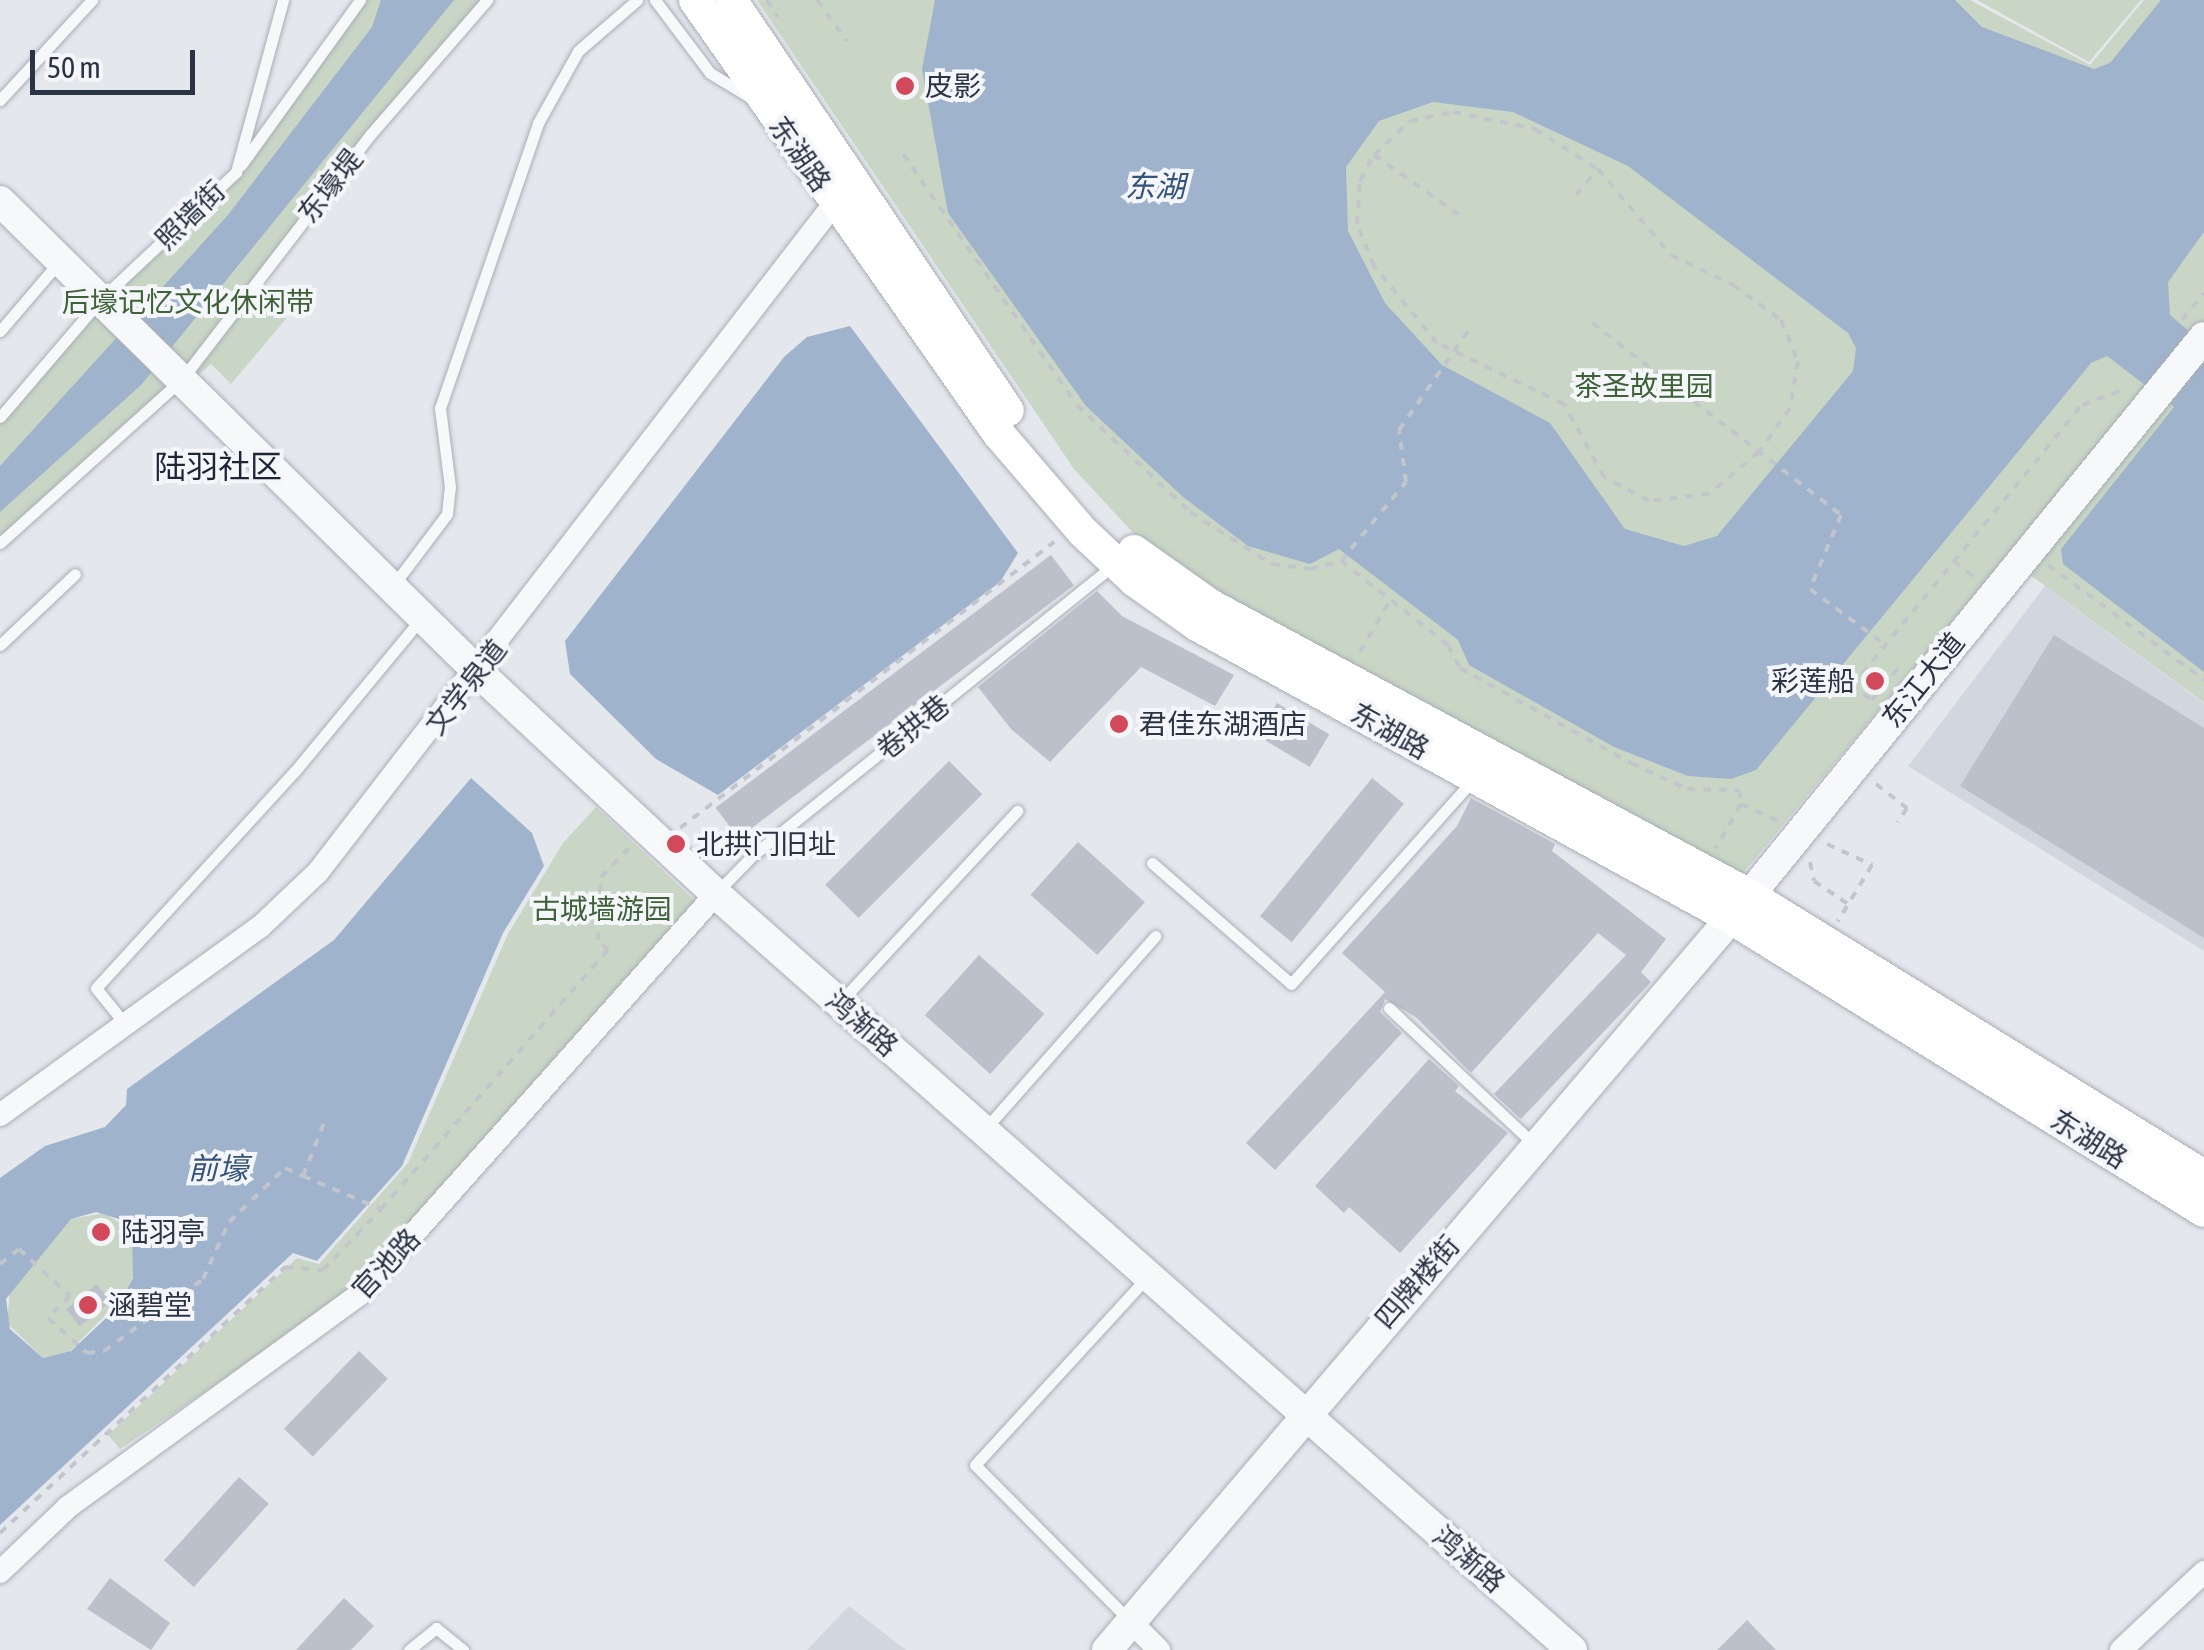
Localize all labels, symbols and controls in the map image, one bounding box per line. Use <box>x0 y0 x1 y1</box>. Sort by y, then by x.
scale bar <box>35 30 200 92</box>
text: 50 m <box>47 50 101 84</box>
place label: 皮影 <box>925 69 981 103</box>
marker: 皮影 <box>894 75 916 97</box>
street label: 东湖路 <box>762 110 838 198</box>
street label: 东壕堤 <box>291 143 369 229</box>
water label: 东湖 <box>1125 168 1185 204</box>
street label: 照墙街 <box>148 174 232 256</box>
park label: 后壕记忆文化休闲带 <box>62 285 314 319</box>
park label: 茶圣故里园 <box>1574 369 1714 403</box>
district label: 陆羽社区 <box>154 448 282 486</box>
street label: 东江大道 <box>1875 626 1971 734</box>
street label: 文学泉道 <box>418 633 514 741</box>
place label: 彩莲船 <box>1771 664 1855 698</box>
marker: 彩莲船 <box>1864 670 1886 692</box>
street label: 卷拱巷 <box>870 688 956 766</box>
street label: 东湖路 <box>1345 696 1435 766</box>
place label: 君佳东湖酒店 <box>1139 707 1307 741</box>
marker: 君佳东湖酒店 <box>1108 713 1130 735</box>
place label: 北拱门旧址 <box>696 827 836 861</box>
marker: 北拱门旧址 <box>665 833 687 855</box>
park label: 古城墙游园 <box>532 892 672 926</box>
street label: 鸿渐路 <box>819 983 905 1063</box>
street label: 东湖路 <box>2044 1102 2134 1176</box>
water label: 前壕 <box>188 1150 248 1186</box>
place label: 陆羽亭 <box>121 1215 205 1249</box>
marker: 陆羽亭 <box>90 1221 112 1243</box>
street label: 官池路 <box>345 1222 427 1306</box>
street label: 四牌楼街 <box>1368 1229 1466 1335</box>
place label: 涵碧堂 <box>108 1288 192 1322</box>
marker: 涵碧堂 <box>77 1294 99 1316</box>
street label: 鸿渐路 <box>1426 1519 1512 1599</box>

